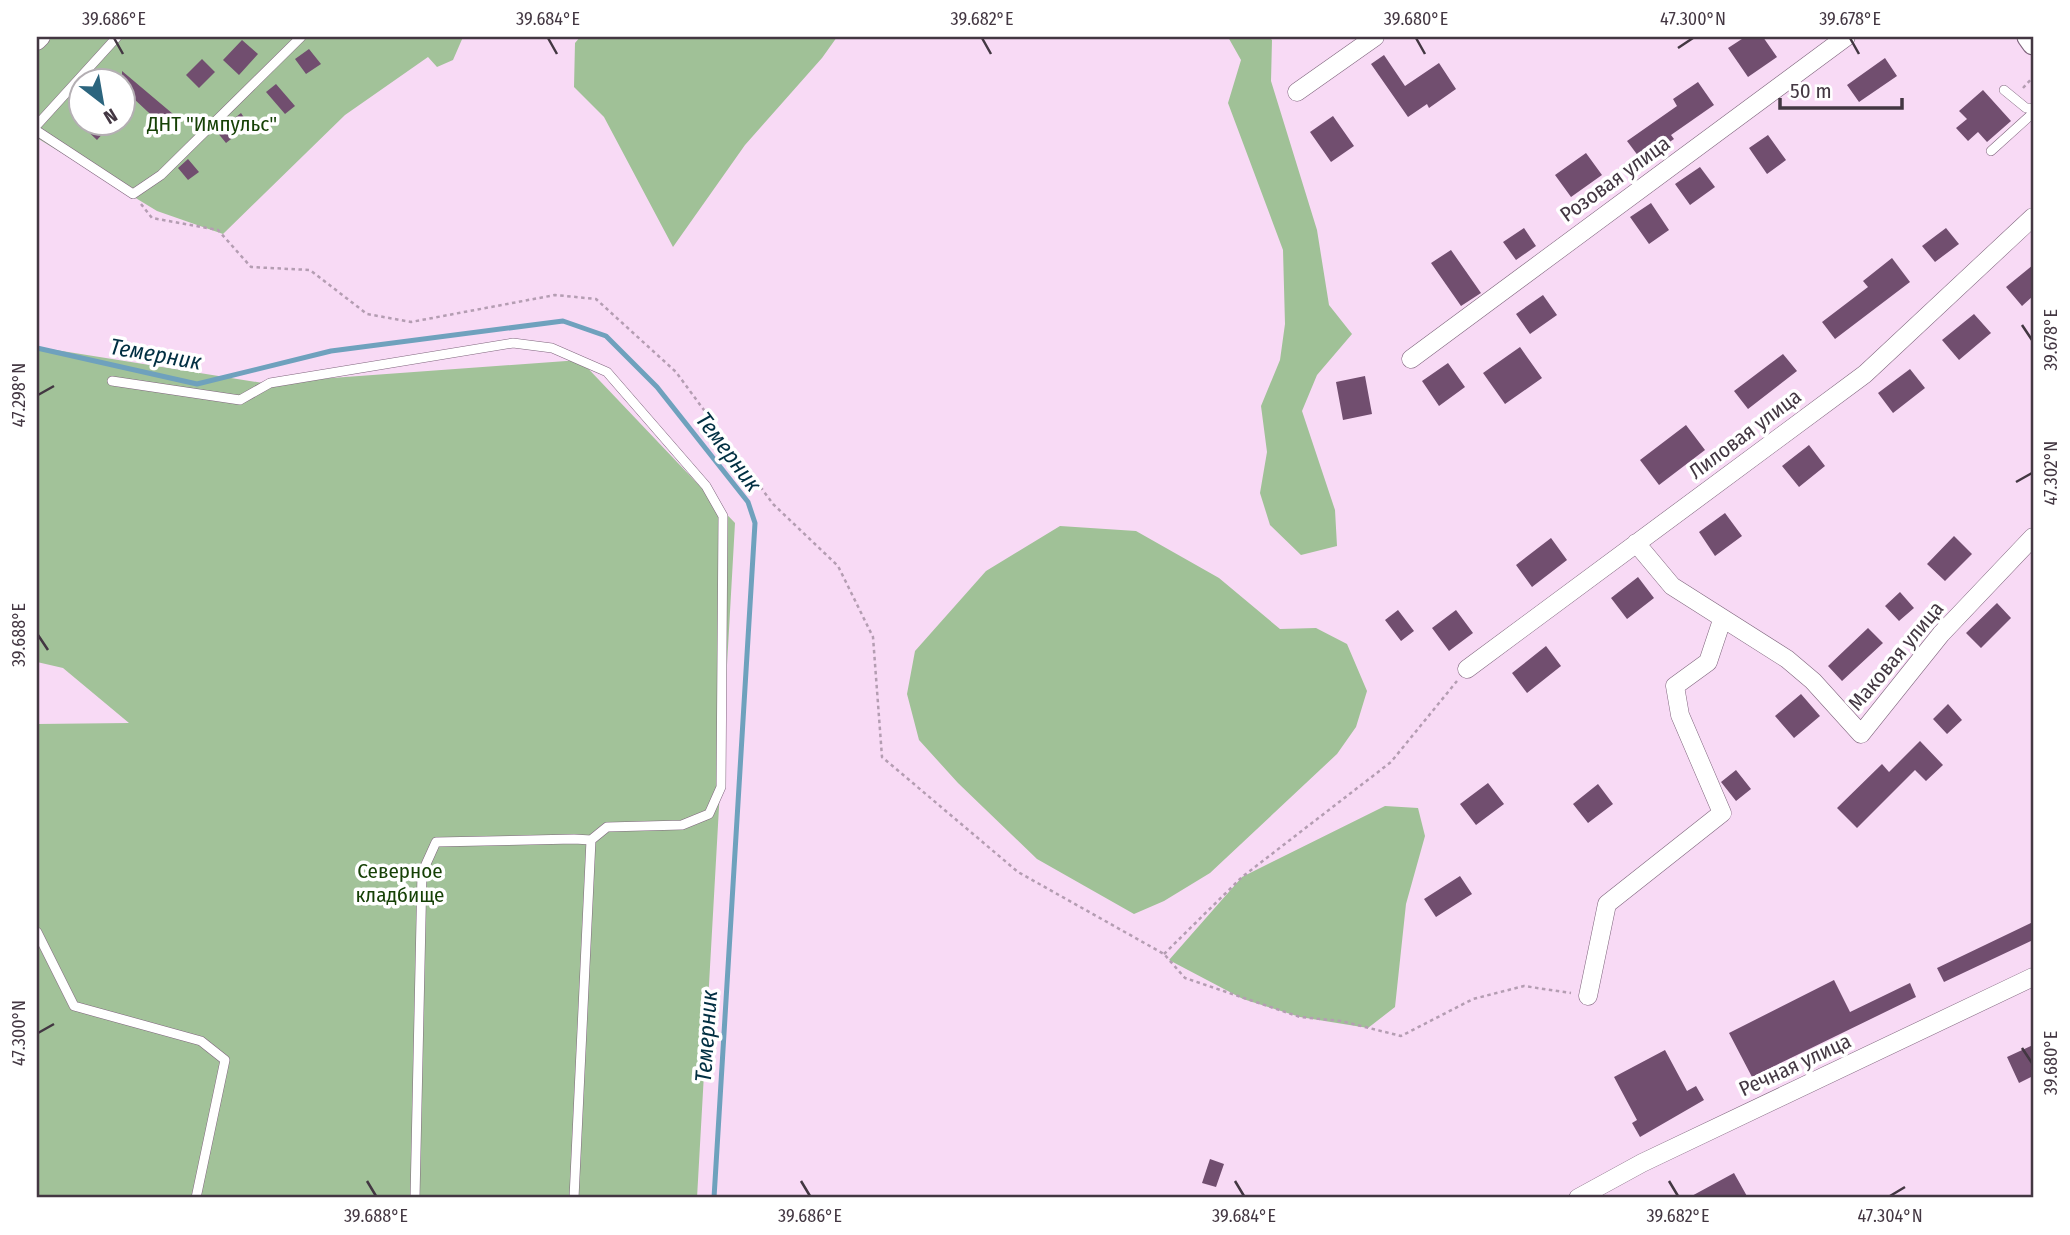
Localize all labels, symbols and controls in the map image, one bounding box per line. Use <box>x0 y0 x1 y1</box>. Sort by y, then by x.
text: 39.686°E <box>82 8 146 30</box>
text: 39.684°E <box>516 8 580 30</box>
text: 39.682°E <box>951 8 1013 30</box>
text: 39.680°E <box>1384 8 1448 30</box>
text: 47.300°N <box>1660 8 1726 30</box>
text: 39.678°E <box>1819 8 1881 30</box>
north arrow <box>66 66 136 136</box>
scale bar <box>1780 66 1902 110</box>
text: 50 m <box>1790 78 1832 104</box>
text: N <box>100 103 121 129</box>
park label: ДНТ "Импульс" <box>146 111 277 137</box>
street label: Розовая улица <box>1555 130 1675 228</box>
text: 39.678°E <box>2040 309 2062 371</box>
water label: Темерник <box>108 332 204 376</box>
text: 47.298°N <box>8 363 30 427</box>
street label: Лиловая улица <box>1684 383 1806 485</box>
water label: Темерник <box>690 407 768 497</box>
text: 47.302°N <box>2040 441 2062 505</box>
street label: Маковая улица <box>1843 596 1949 716</box>
text: 39.688°E <box>8 603 30 667</box>
park label: Северное кладбище <box>356 858 444 908</box>
water label: Темерник <box>689 989 723 1083</box>
text: 47.300°N <box>8 1000 30 1066</box>
street label: Речная улица <box>1735 1028 1855 1102</box>
text: 39.680°E <box>2040 1031 2062 1095</box>
text: 39.688°E <box>344 1205 408 1227</box>
text: 39.686°E <box>778 1205 842 1227</box>
text: 39.684°E <box>1212 1205 1276 1227</box>
text: 39.682°E <box>1647 1205 1709 1227</box>
text: 47.304°N <box>1857 1205 1923 1227</box>

